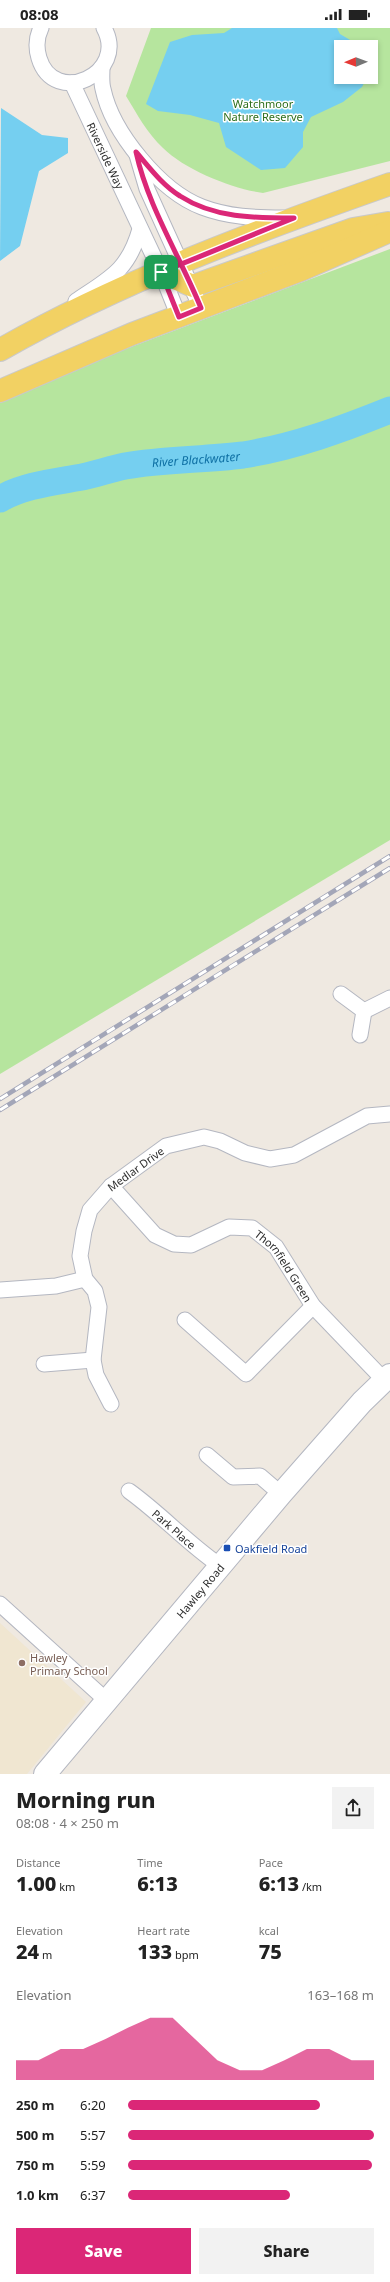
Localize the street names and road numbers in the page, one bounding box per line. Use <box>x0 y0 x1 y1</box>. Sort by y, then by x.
street label: Riverside Way <box>84 120 128 191</box>
street label: Medlar Drive <box>104 1143 167 1194</box>
street label: Thornfield Green <box>252 1226 316 1305</box>
street label: Park Place <box>149 1505 199 1552</box>
street label: Hawley Road <box>172 1560 227 1621</box>

